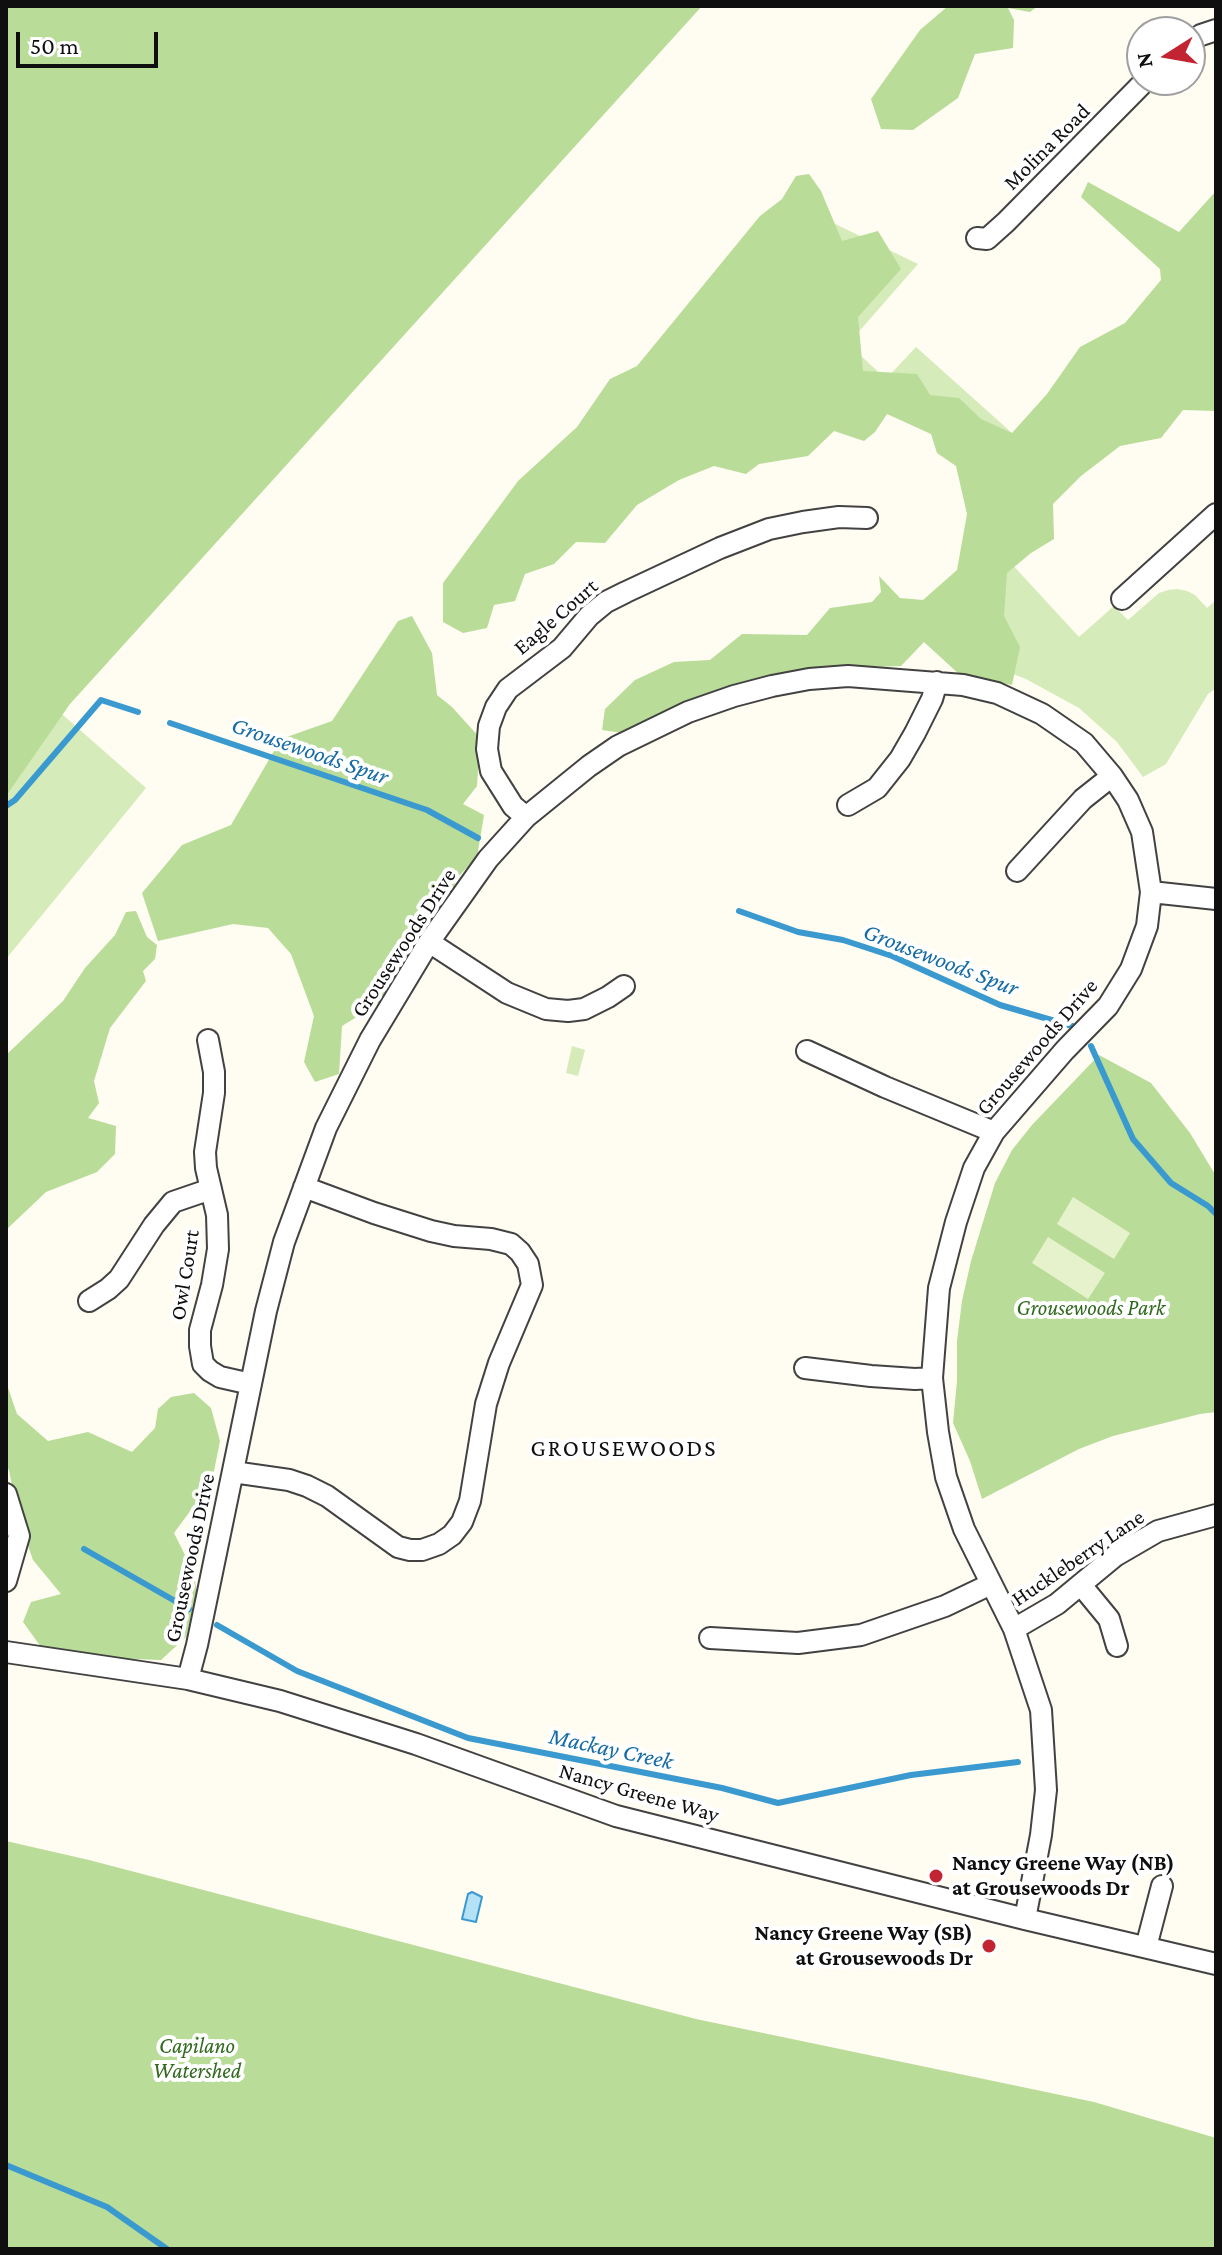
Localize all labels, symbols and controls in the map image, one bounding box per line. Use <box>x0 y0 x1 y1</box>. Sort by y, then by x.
scale bar <box>20 16 162 66</box>
north arrow <box>1126 16 1206 96</box>
text: 50 m <box>30 32 79 59</box>
text: N <box>1130 51 1158 70</box>
street label: Molina Road <box>998 98 1096 196</box>
street label: Eagle Court <box>509 573 603 661</box>
water label: Grousewoods Spur <box>228 711 392 791</box>
street label: Grousewoods Drive <box>346 864 462 1022</box>
water label: Grousewoods Spur <box>859 917 1023 1003</box>
street label: Grousewoods Drive <box>971 973 1103 1121</box>
street label: Owl Court <box>165 1228 205 1322</box>
park label: Grousewoods Park <box>1017 1295 1165 1321</box>
district label: GROUSEWOODS <box>531 1435 717 1463</box>
street label: Grousewoods Drive <box>159 1471 221 1645</box>
street label: Huckleberry Lane <box>1007 1504 1149 1612</box>
water label: Mackay Creek <box>546 1722 676 1776</box>
street label: Nancy Greene Way <box>556 1758 722 1828</box>
place label: Nancy Greene Way (NB) at Grousewoods Dr <box>952 1850 1175 1902</box>
marker: Nancy Greene Way (NB) at Grousewoods Dr <box>927 1867 945 1885</box>
place label: Nancy Greene Way (SB) at Grousewoods Dr <box>754 1920 973 1972</box>
marker: Nancy Greene Way (SB) at Grousewoods Dr <box>980 1937 998 1955</box>
park label: Capilano Watershed <box>153 2033 241 2084</box>

